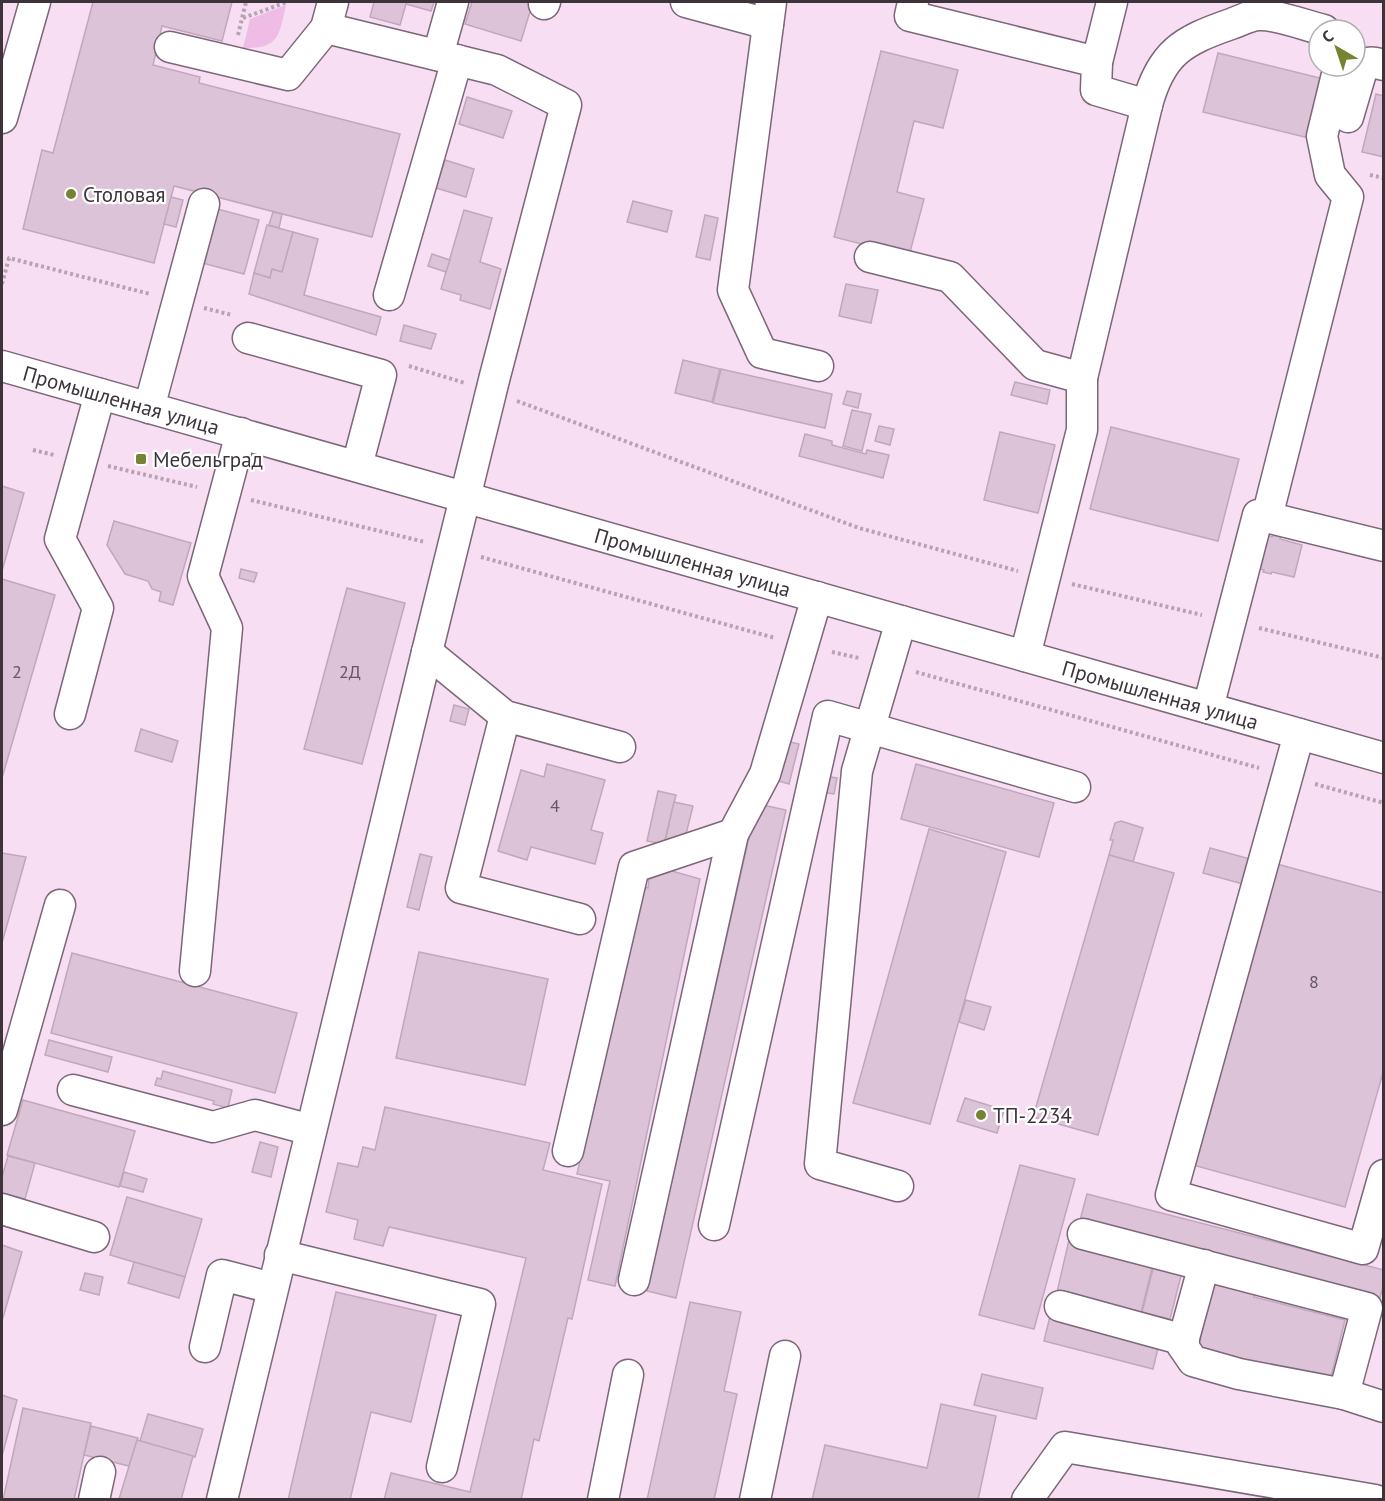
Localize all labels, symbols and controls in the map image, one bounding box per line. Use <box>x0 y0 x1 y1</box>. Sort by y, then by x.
north arrow <box>1307 18 1367 78</box>
text: С <box>1318 26 1337 47</box>
place label: Столовая <box>83 181 166 208</box>
marker: Столовая <box>64 187 78 201</box>
street label: Промышленная улица <box>20 359 223 440</box>
place label: Мебельград <box>153 446 263 473</box>
marker: Мебельград <box>134 452 148 466</box>
street label: Промышленная улица <box>592 521 794 603</box>
street label: Промышленная улица <box>1059 654 1262 735</box>
house number: 2 <box>12 660 22 683</box>
house number: 2Д <box>339 660 361 683</box>
house number: 4 <box>550 794 560 817</box>
house number: 8 <box>1309 970 1319 993</box>
place label: ТП-2234 <box>993 1102 1072 1129</box>
marker: ТП-2234 <box>974 1108 988 1122</box>

